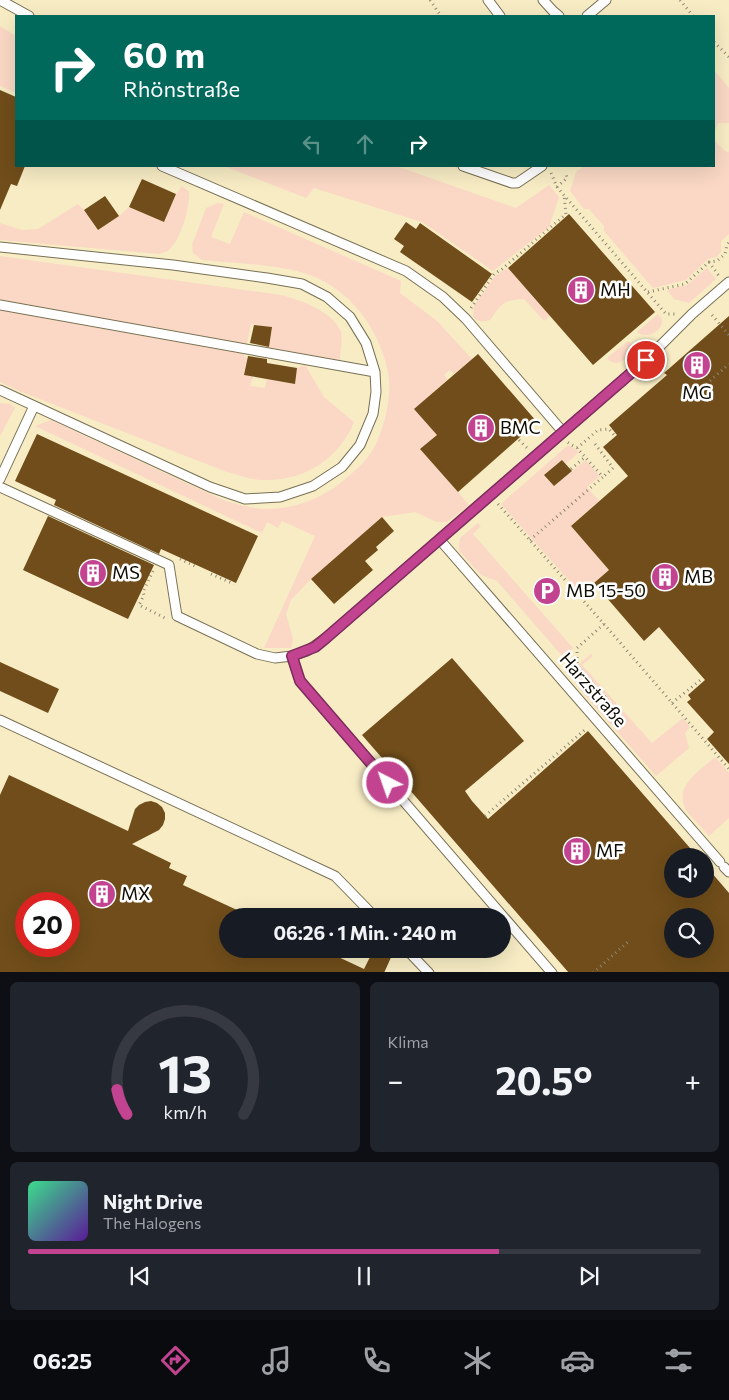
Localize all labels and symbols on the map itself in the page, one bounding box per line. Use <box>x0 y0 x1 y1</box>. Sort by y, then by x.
building icon: MH <box>566 275 596 305</box>
place label: MH <box>600 278 631 300</box>
pin <box>625 339 667 381</box>
building icon: MG <box>682 350 712 380</box>
place label: MG <box>682 381 712 403</box>
building icon: BMC <box>466 413 496 443</box>
place label: BMC <box>500 416 541 438</box>
building icon: MS <box>78 558 108 588</box>
place label: MS <box>112 561 140 583</box>
building icon: MB <box>650 562 680 592</box>
place label: MB <box>684 565 713 587</box>
parking icon: MB 15-50 <box>532 576 562 606</box>
place label: MB 15-50 <box>566 579 646 601</box>
street label: Harzstraße <box>555 648 632 731</box>
position arrow <box>361 756 413 808</box>
building icon: MF <box>562 836 592 866</box>
place label: MF <box>596 839 624 861</box>
building icon: MX <box>87 879 117 909</box>
place label: MX <box>121 882 150 904</box>
speed limit sign: 20 <box>15 892 80 957</box>

